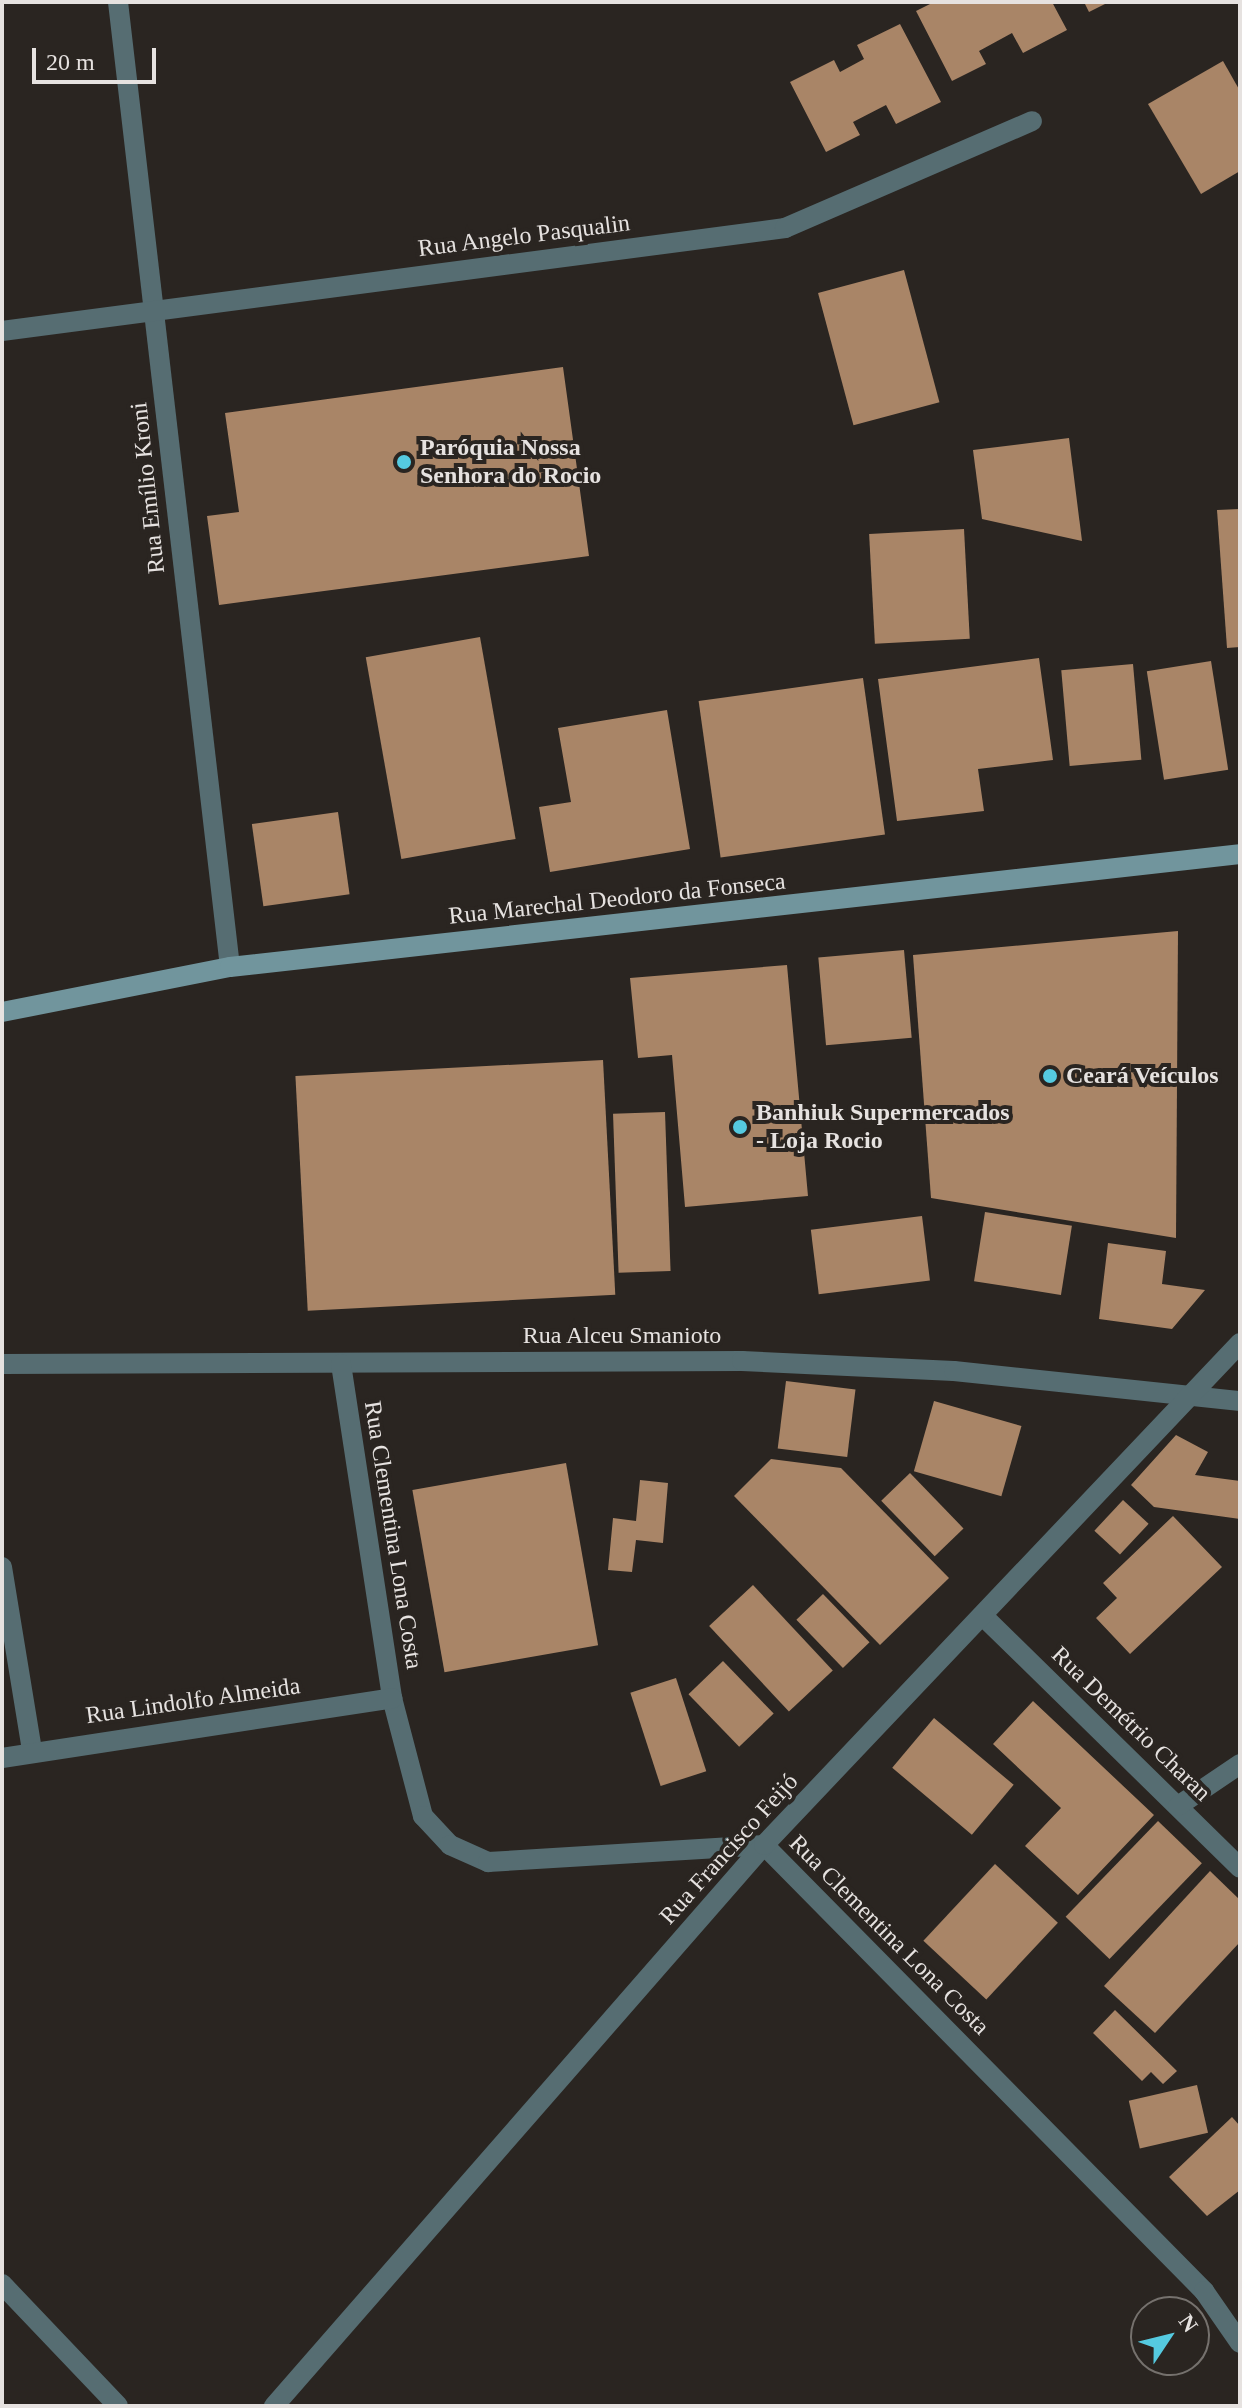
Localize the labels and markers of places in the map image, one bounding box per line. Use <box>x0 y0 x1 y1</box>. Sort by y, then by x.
place label: Paróquia Nossa Senhora do Rocio <box>420 434 601 490</box>
marker: Paróquia Nossa Senhora do Rocio <box>395 453 413 471</box>
place label: Ceará Veículos <box>1066 1062 1219 1090</box>
marker: Ceará Veículos <box>1041 1067 1059 1085</box>
place label: Banhiuk Supermercados - Loja Rocio <box>756 1099 1010 1155</box>
marker: Banhiuk Supermercados - Loja Rocio <box>731 1118 749 1136</box>

